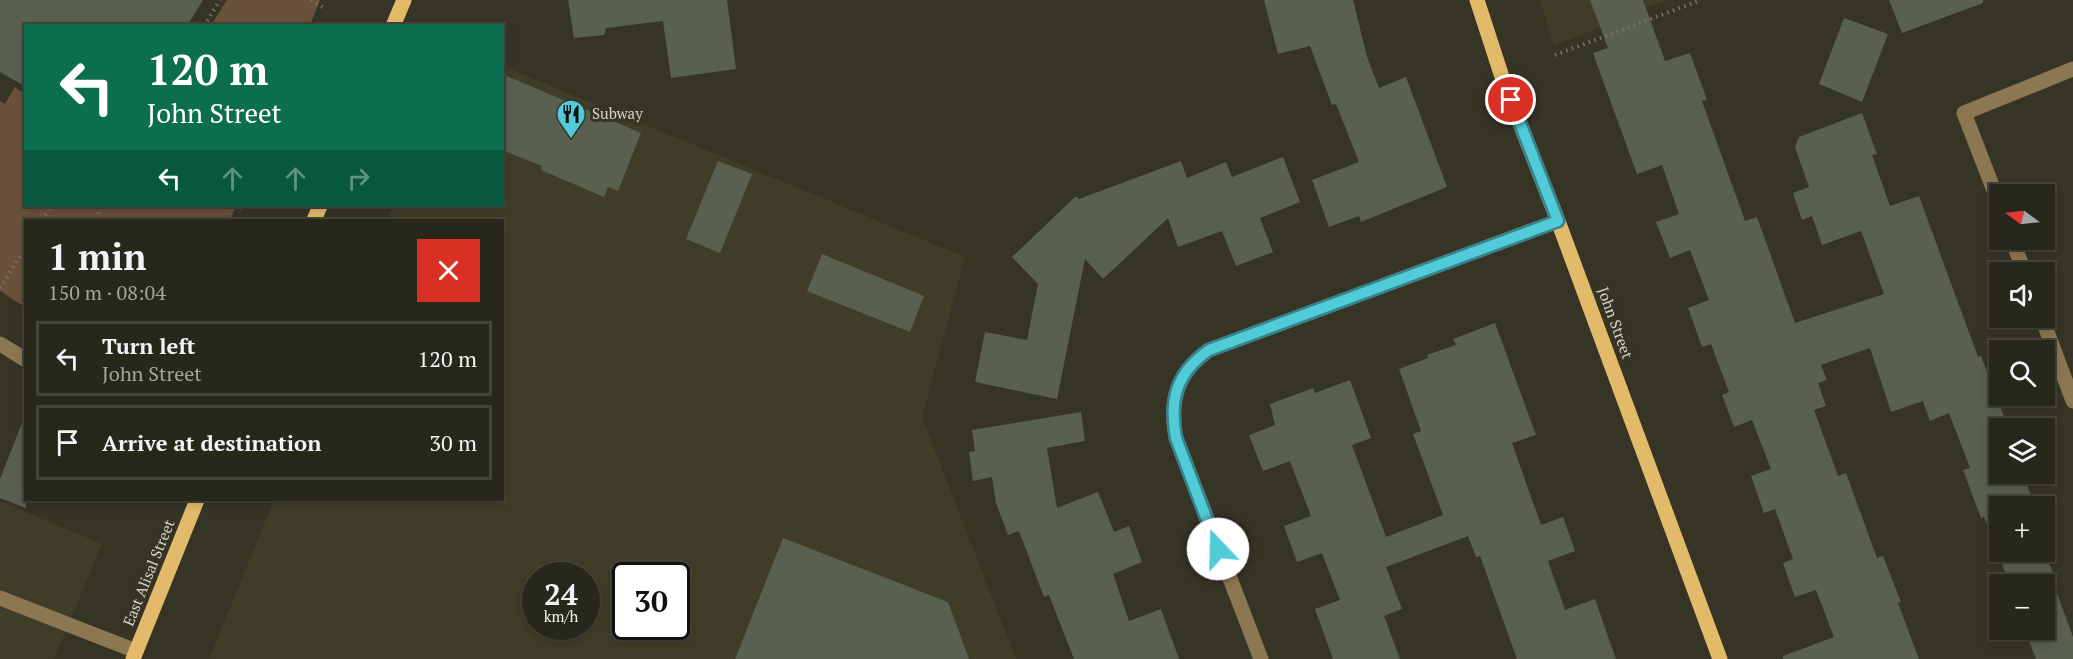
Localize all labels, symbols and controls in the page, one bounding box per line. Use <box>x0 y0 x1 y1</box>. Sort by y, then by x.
text: 120 m <box>147 41 268 97</box>
icon: left <box>48 48 126 126</box>
pin <box>1485 74 1536 125</box>
icon: arrive <box>1494 83 1527 116</box>
text: John Street <box>147 95 282 131</box>
restaurant icon: Subway <box>555 98 587 140</box>
place label: Subway <box>592 103 643 123</box>
icon: left <box>153 162 186 195</box>
icon: ahead <box>216 162 249 195</box>
icon: ahead <box>279 162 312 195</box>
icon: right <box>342 162 375 195</box>
north arrow <box>1989 184 2055 250</box>
map controls <box>1989 184 2055 640</box>
text: 1 min <box>48 233 146 280</box>
button: close <box>417 239 480 302</box>
button: sound <box>1989 262 2055 328</box>
text: 150 m · 08:04 <box>48 279 166 306</box>
street label: John Street <box>1594 284 1638 362</box>
text: Turn left <box>102 331 195 360</box>
button: search <box>1989 340 2055 406</box>
icon: left <box>51 342 84 375</box>
text: 120 m <box>417 344 477 373</box>
text: John Street <box>102 360 202 387</box>
button: layers <box>1989 418 2055 484</box>
icon: arrive <box>51 426 84 459</box>
text: Arrive at destination <box>102 428 321 457</box>
text: 30 m <box>429 428 477 457</box>
button: + <box>1989 496 2055 562</box>
street label: East Alisal Street <box>118 516 179 629</box>
position arrow <box>1186 517 1250 581</box>
speed limit sign: 30 <box>612 562 690 640</box>
text: 24 <box>544 574 578 614</box>
button: − <box>1989 574 2055 640</box>
text: km/h <box>544 606 578 626</box>

